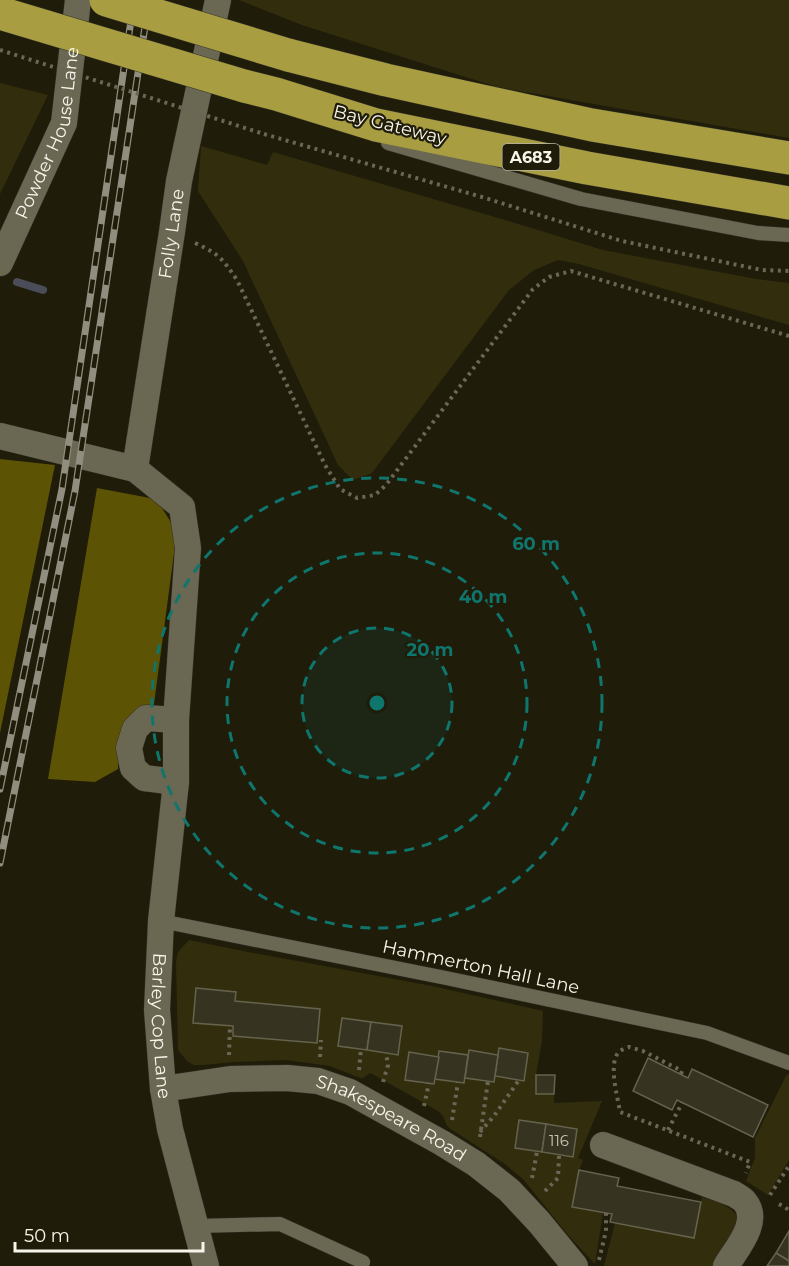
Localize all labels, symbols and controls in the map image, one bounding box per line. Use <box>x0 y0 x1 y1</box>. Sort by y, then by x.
street label: Powder House Lane <box>11 46 84 223</box>
street label: Bay Gateway <box>331 100 449 150</box>
road number: A683 <box>502 144 560 170</box>
street label: Folly Lane <box>154 187 189 280</box>
text: 60 m <box>512 533 560 555</box>
text: 40 m <box>459 586 507 608</box>
text: 20 m <box>407 639 453 661</box>
centre of rings <box>367 693 387 713</box>
street label: Hammerton Hall Lane <box>380 935 582 999</box>
street label: Barley Cop Lane <box>146 952 176 1101</box>
street label: Shakespeare Road <box>313 1070 470 1166</box>
house number: 116 <box>549 1131 569 1150</box>
scale bar <box>15 1215 202 1253</box>
text: 50 m <box>24 1225 70 1247</box>

